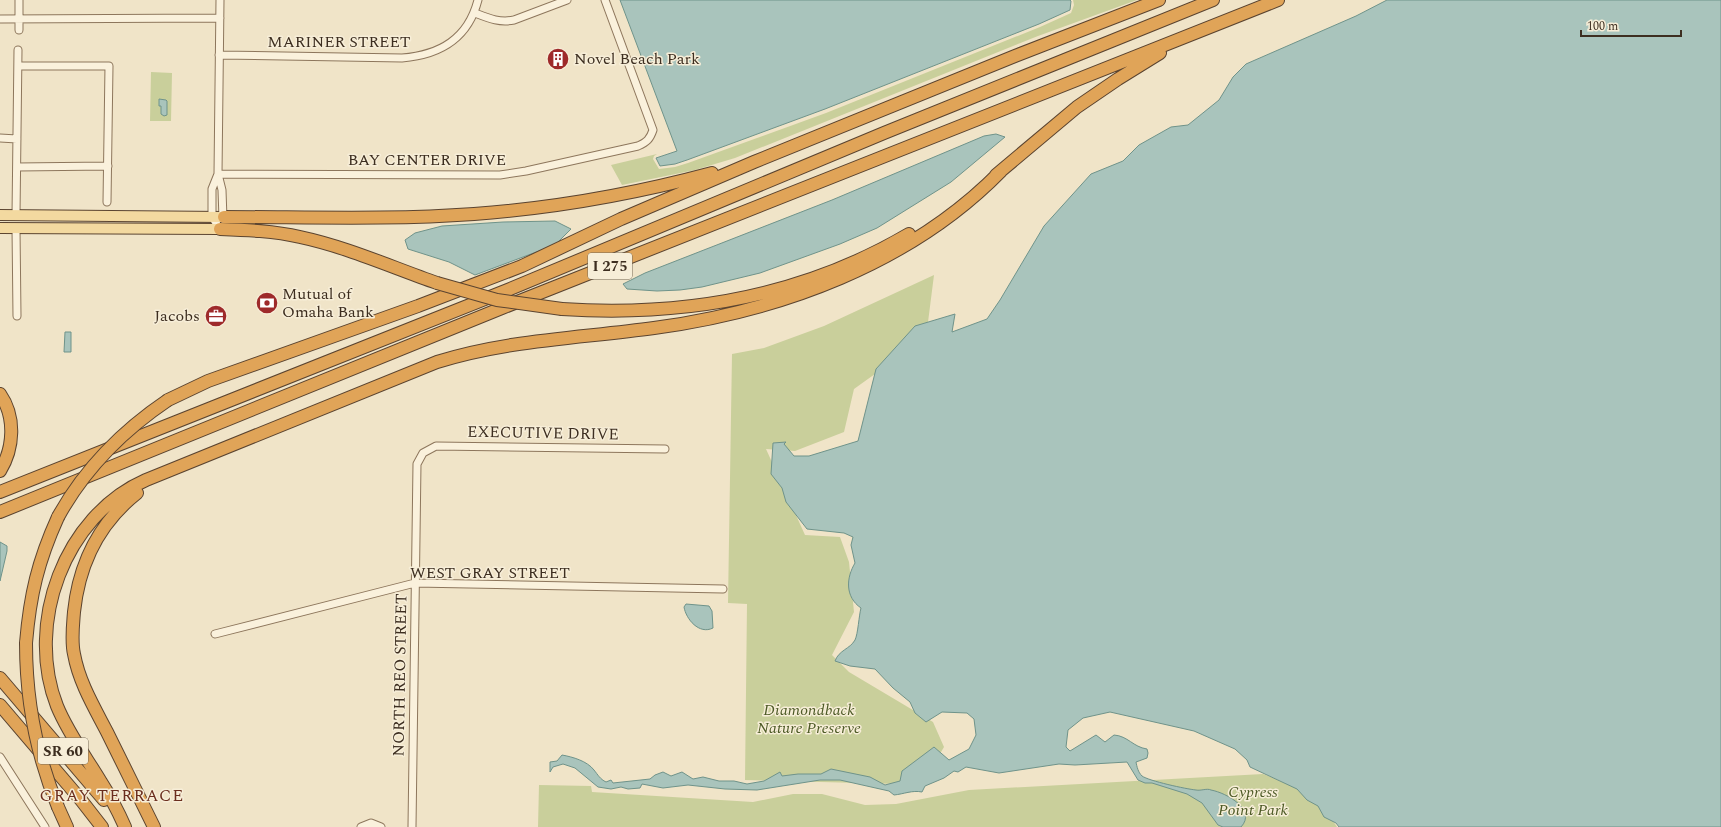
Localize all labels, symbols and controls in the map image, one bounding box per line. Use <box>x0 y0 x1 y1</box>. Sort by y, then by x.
scale bar <box>1581 12 1681 38</box>
text: 100 m <box>1587 17 1618 36</box>
street label: MARINER STREET <box>267 30 411 54</box>
building icon: Novel Beach Park <box>545 46 571 72</box>
place label: Novel Beach Park <box>574 47 700 71</box>
street label: BAY CENTER DRIVE <box>348 148 506 172</box>
road number: I 275 <box>588 253 632 279</box>
place label: Mutual of Omaha Bank <box>282 282 374 324</box>
bank icon: Mutual of Omaha Bank <box>254 290 280 316</box>
office icon: Jacobs <box>203 303 229 329</box>
place label: Jacobs <box>154 304 200 328</box>
street label: EXECUTIVE DRIVE <box>467 420 619 446</box>
street label: WEST GRAY STREET <box>410 561 570 585</box>
street label: NORTH REO STREET <box>387 593 413 757</box>
park label: Diamondback Nature Preserve <box>757 698 861 740</box>
road number: SR 60 <box>38 738 88 764</box>
park label: Cypress Point Park <box>1218 780 1288 822</box>
district label: GRAY TERRACE <box>40 783 184 809</box>

